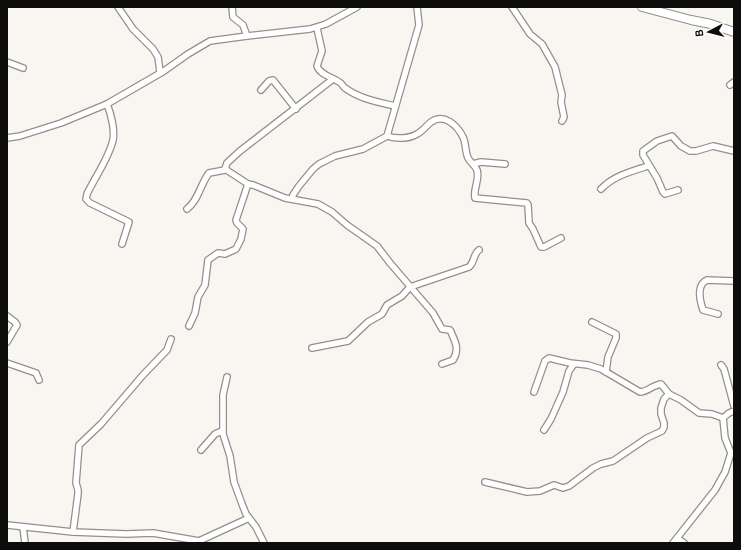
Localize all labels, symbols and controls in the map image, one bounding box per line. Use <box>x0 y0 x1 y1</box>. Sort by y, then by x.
north arrow <box>689 12 729 52</box>
text: B <box>692 29 706 38</box>

